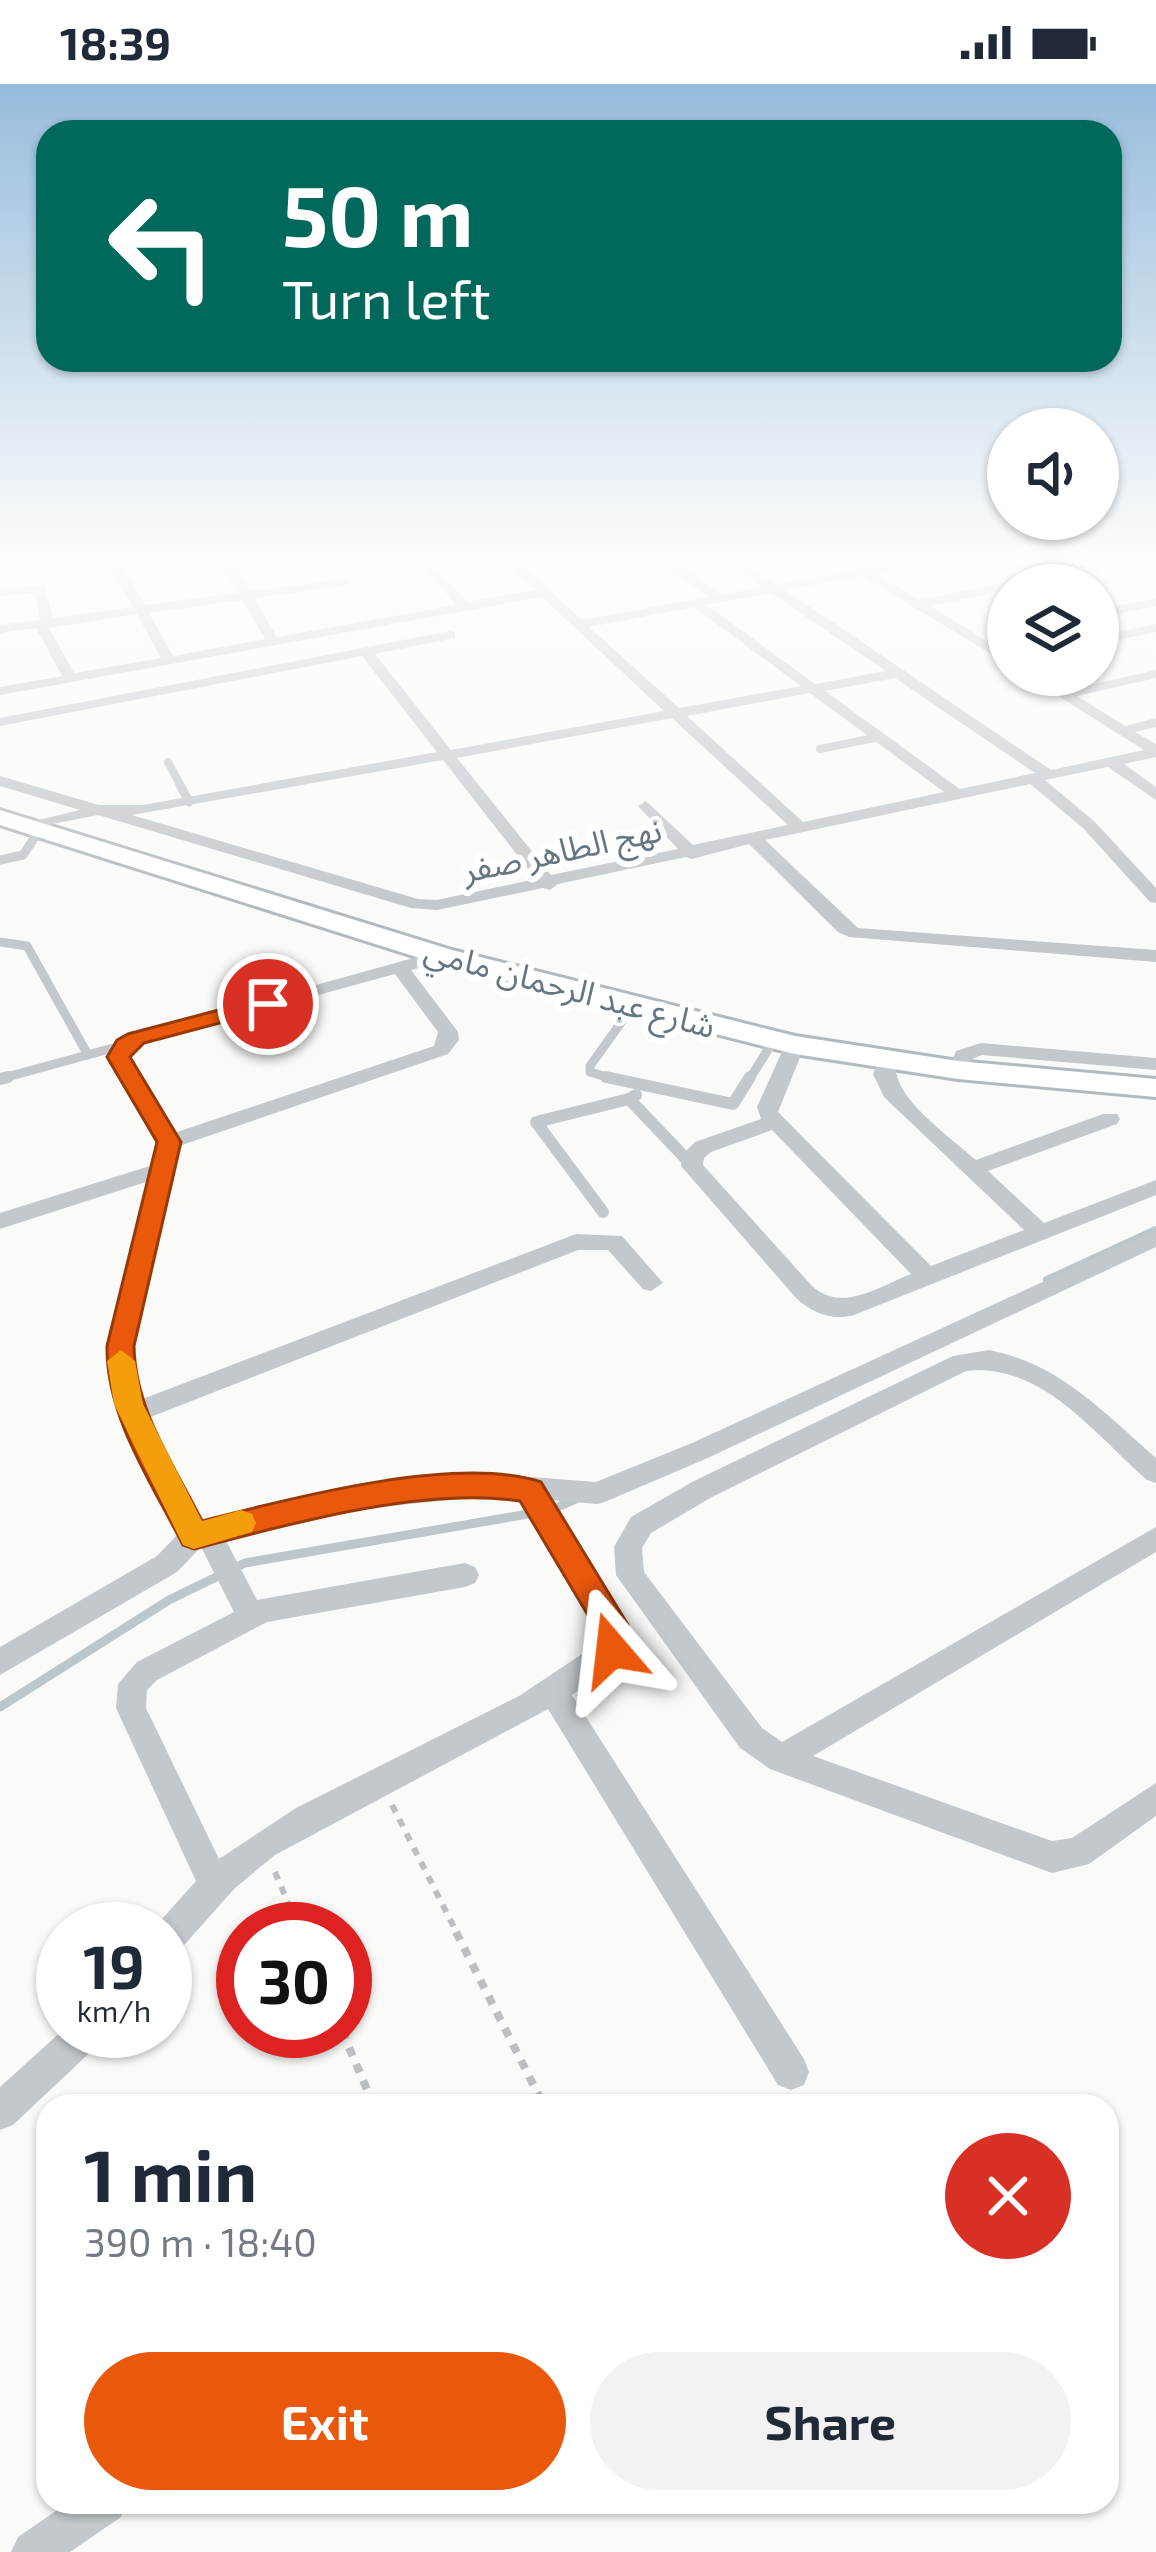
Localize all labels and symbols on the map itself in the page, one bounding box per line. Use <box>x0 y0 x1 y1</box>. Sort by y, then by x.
street label: نهج الطاهر صفر <box>458 808 666 896</box>
street label: شارع عبد الرحمان مامي <box>419 929 720 1052</box>
pin <box>217 953 319 1055</box>
position arrow <box>549 1587 675 1713</box>
speed limit sign: 30 <box>216 1902 372 2058</box>

